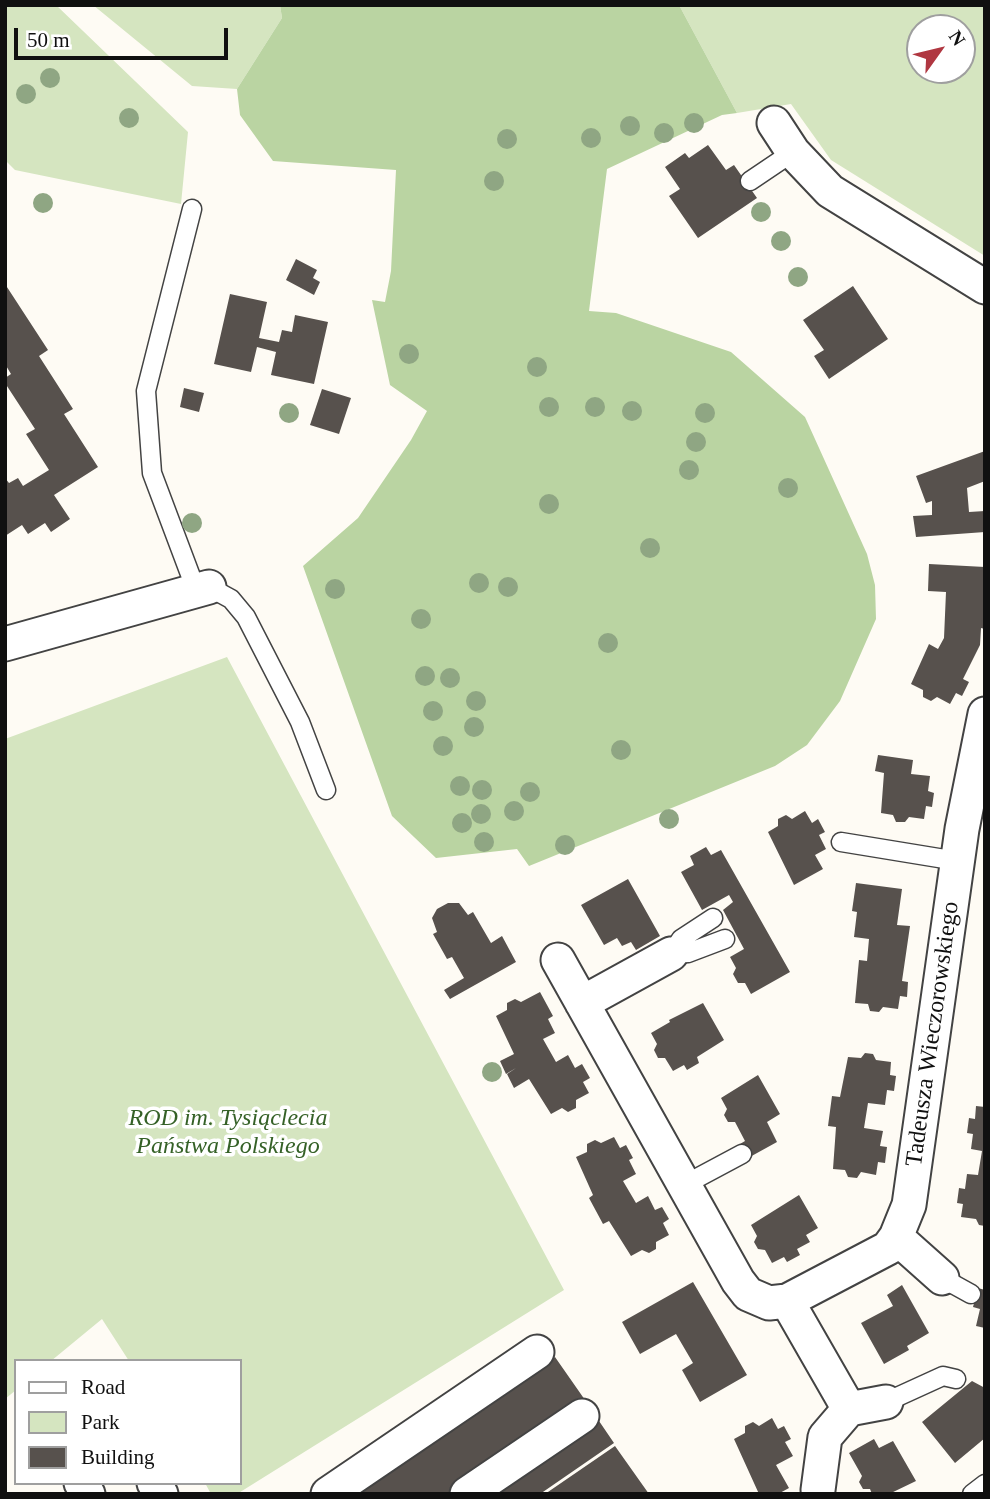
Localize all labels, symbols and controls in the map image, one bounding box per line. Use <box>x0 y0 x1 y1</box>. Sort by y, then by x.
scale bar <box>18 14 231 58</box>
north arrow <box>906 14 976 84</box>
text: N <box>945 27 970 50</box>
text: 50 m <box>27 28 70 52</box>
street label: Tadeusza Wieczorowskiego <box>900 900 966 1168</box>
park label: ROD im. Tysiąclecia Państwa Polskiego <box>129 1105 327 1161</box>
legend <box>14 1359 242 1485</box>
text: Road <box>81 1375 125 1399</box>
text: Park <box>81 1410 120 1434</box>
text: Building <box>81 1445 155 1469</box>

